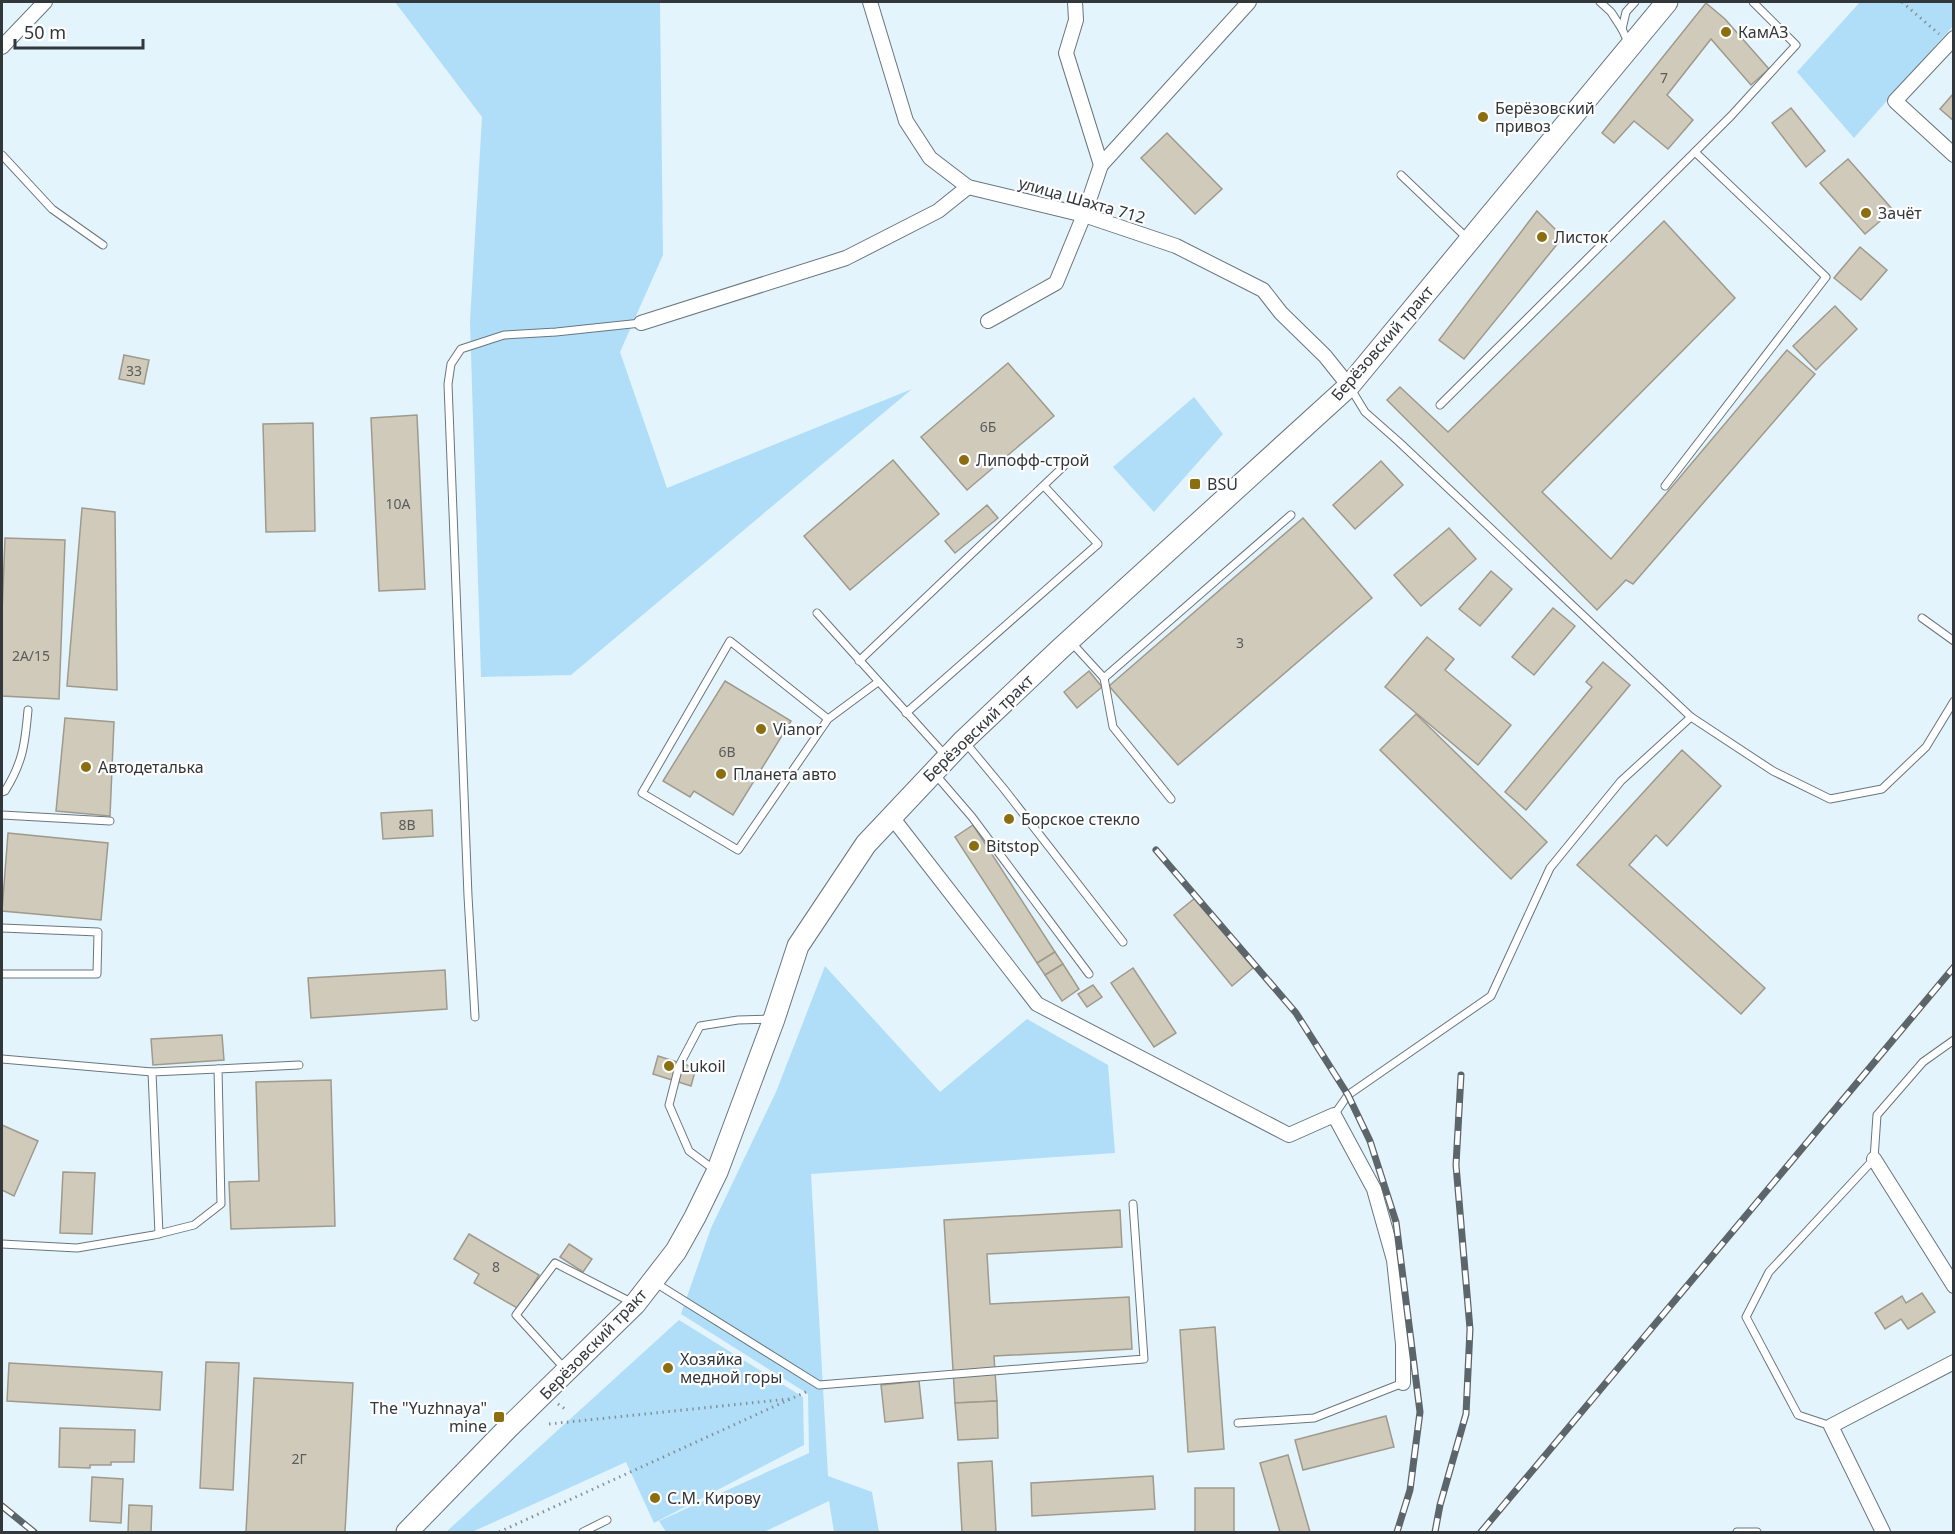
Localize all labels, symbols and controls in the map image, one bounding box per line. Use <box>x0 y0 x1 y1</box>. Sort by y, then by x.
scale bar <box>15 12 142 50</box>
text: 50 m <box>24 20 66 44</box>
place label: КамАЗ <box>1738 21 1788 43</box>
marker: КамАЗ <box>1719 25 1733 39</box>
house number: 7 <box>1660 68 1668 87</box>
place label: Берёзовский привоз <box>1495 97 1595 137</box>
marker: Берёзовский привоз <box>1476 110 1490 124</box>
street label: улица Шахта 712 <box>1016 171 1148 229</box>
place label: Зачёт <box>1878 202 1922 224</box>
marker: Зачёт <box>1859 206 1873 220</box>
place label: Листок <box>1554 226 1609 248</box>
marker: Листок <box>1535 230 1549 244</box>
street label: Берёзовский тракт <box>1326 280 1439 405</box>
house number: 33 <box>126 361 142 380</box>
house number: 6Б <box>980 417 996 436</box>
place label: Липофф-строй <box>976 449 1090 471</box>
marker: Липофф-строй <box>957 453 971 467</box>
place label: BSU <box>1207 473 1238 495</box>
marker: BSU <box>1188 477 1202 491</box>
house number: 10А <box>386 494 411 513</box>
house number: 3 <box>1236 633 1244 652</box>
house number: 2А/15 <box>12 646 50 665</box>
street label: Берёзовский тракт <box>918 669 1039 787</box>
place label: Vianor <box>773 718 822 740</box>
marker: Vianor <box>754 722 768 736</box>
house number: 6В <box>718 742 736 761</box>
place label: Автодеталька <box>98 756 204 778</box>
marker: Автодеталька <box>79 760 93 774</box>
place label: Планета авто <box>733 763 837 785</box>
marker: Планета авто <box>714 767 728 781</box>
place label: Борское стекло <box>1021 808 1140 830</box>
marker: Борское стекло <box>1002 812 1016 826</box>
house number: 8В <box>398 815 416 834</box>
place label: Bitstop <box>986 835 1039 857</box>
marker: Bitstop <box>967 839 981 853</box>
place label: Lukoil <box>681 1055 726 1077</box>
marker: Lukoil <box>662 1059 676 1073</box>
house number: 8 <box>492 1257 500 1276</box>
street label: Берёзовский тракт <box>534 1283 652 1404</box>
place label: Хозяйка медной горы <box>680 1348 782 1388</box>
marker: Хозяйка медной горы <box>661 1361 675 1375</box>
place label: The "Yuzhnaya" mine <box>370 1397 487 1437</box>
marker: The "Yuzhnaya" mine <box>492 1410 506 1424</box>
house number: 2Г <box>291 1449 307 1468</box>
place label: С.М. Кирову <box>667 1487 762 1509</box>
marker: С.М. Кирову <box>648 1491 662 1505</box>

